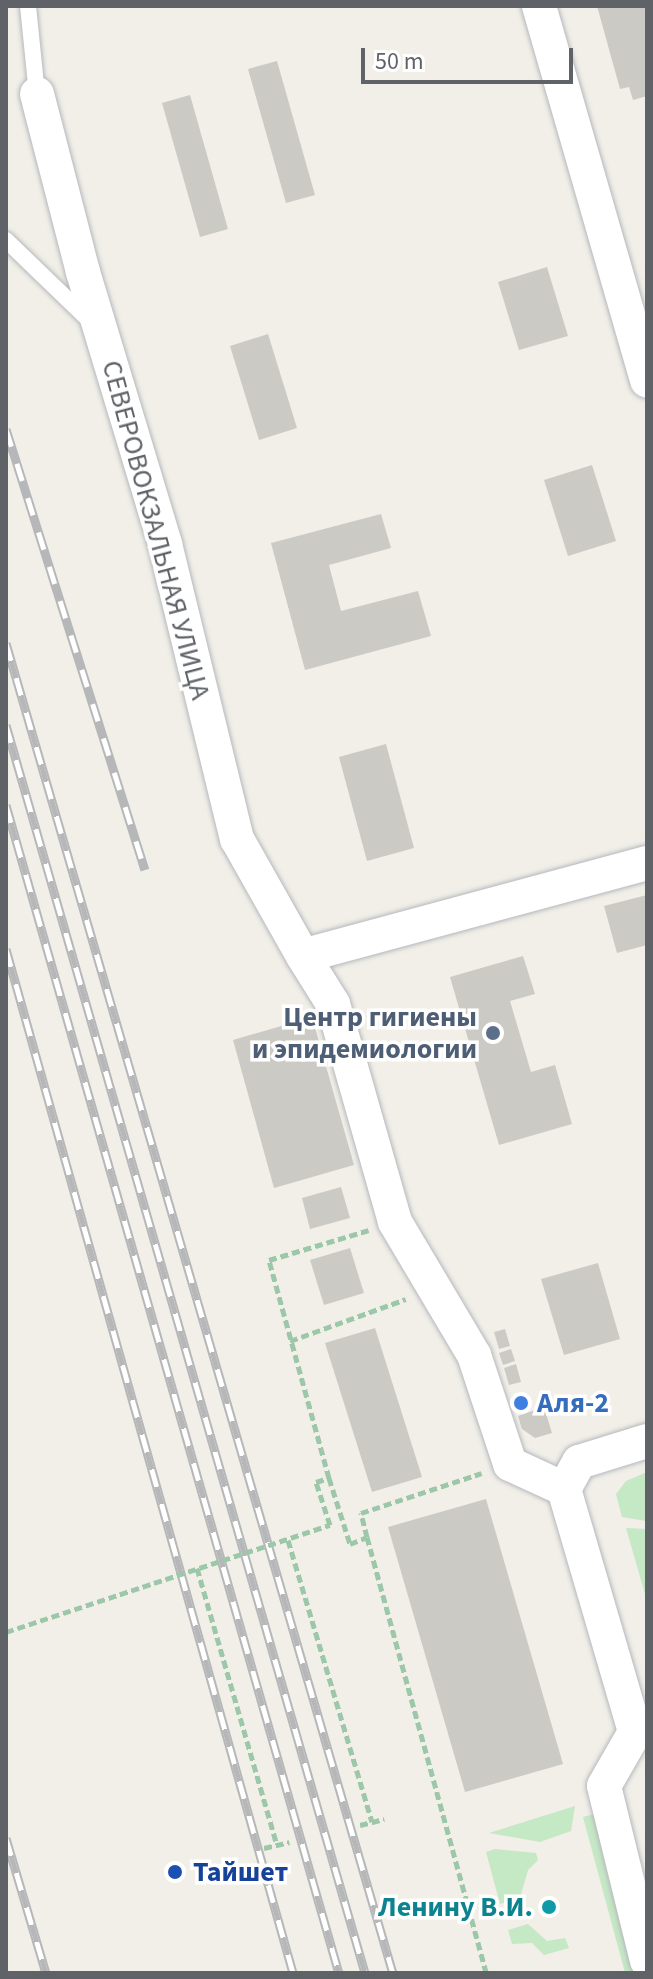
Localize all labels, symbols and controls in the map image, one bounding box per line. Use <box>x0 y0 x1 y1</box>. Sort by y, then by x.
scale bar <box>365 32 577 82</box>
text: 50 m <box>375 44 424 79</box>
street label: СЕВЕРОВОКЗАЛЬНАЯ УЛИЦА <box>95 357 217 703</box>
place label: Центр гигиены и эпидемиологии <box>252 1000 477 1066</box>
marker: Центр гигиены и эпидемиологии <box>484 1024 502 1042</box>
place label: Аля-2 <box>537 1386 609 1420</box>
marker: Аля-2 <box>512 1394 530 1412</box>
place label: Тайшет <box>193 1855 288 1889</box>
marker: Тайшет <box>164 1861 186 1883</box>
place label: Ленину В.И. <box>378 1890 533 1924</box>
marker: Ленину В.И. <box>540 1898 558 1916</box>

